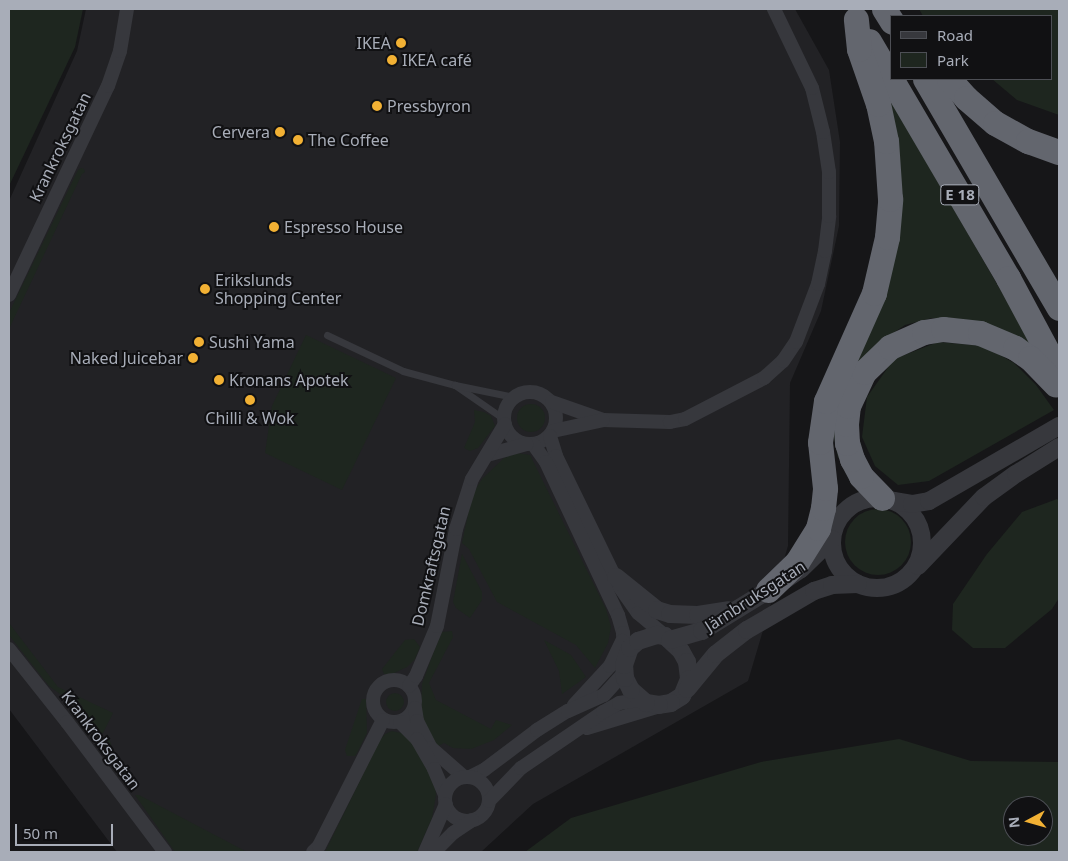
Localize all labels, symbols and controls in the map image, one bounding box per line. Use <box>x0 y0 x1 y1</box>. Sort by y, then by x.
legend <box>890 15 1053 80</box>
text: Road <box>937 25 973 45</box>
place label: IKEA <box>357 33 391 53</box>
marker: IKEA <box>395 37 407 49</box>
place label: IKEA café <box>402 50 472 70</box>
text: Park <box>937 50 969 70</box>
marker: IKEA café <box>386 54 398 66</box>
street label: Krankroksgatan <box>25 89 95 205</box>
place label: Pressbyron <box>387 96 471 116</box>
marker: Pressbyron <box>371 100 383 112</box>
place label: Cervera <box>212 122 270 142</box>
marker: Cervera <box>274 126 286 138</box>
place label: The Coffee <box>308 130 389 150</box>
marker: The Coffee <box>292 134 304 146</box>
road number: E 18 <box>940 182 980 208</box>
place label: Espresso House <box>284 217 403 237</box>
marker: Espresso House <box>268 221 280 233</box>
place label: Erikslunds Shopping Center <box>215 270 341 308</box>
marker: Erikslunds Shopping Center <box>199 283 211 295</box>
place label: Sushi Yama <box>209 332 295 352</box>
marker: Sushi Yama <box>193 336 205 348</box>
place label: Naked Juicebar <box>70 348 183 368</box>
marker: Naked Juicebar <box>187 352 199 364</box>
place label: Kronans Apotek <box>229 370 349 390</box>
marker: Kronans Apotek <box>213 374 225 386</box>
marker: Chilli & Wok <box>244 394 256 406</box>
place label: Chilli & Wok <box>205 408 295 428</box>
street label: Domkraftsgatan <box>408 504 454 628</box>
street label: Järnbruksgatan <box>701 556 809 636</box>
street label: Krankroksgatan <box>57 687 145 793</box>
north arrow <box>1003 796 1053 846</box>
scale bar <box>18 814 115 846</box>
text: N <box>1004 816 1024 829</box>
text: 50 m <box>23 823 58 843</box>

